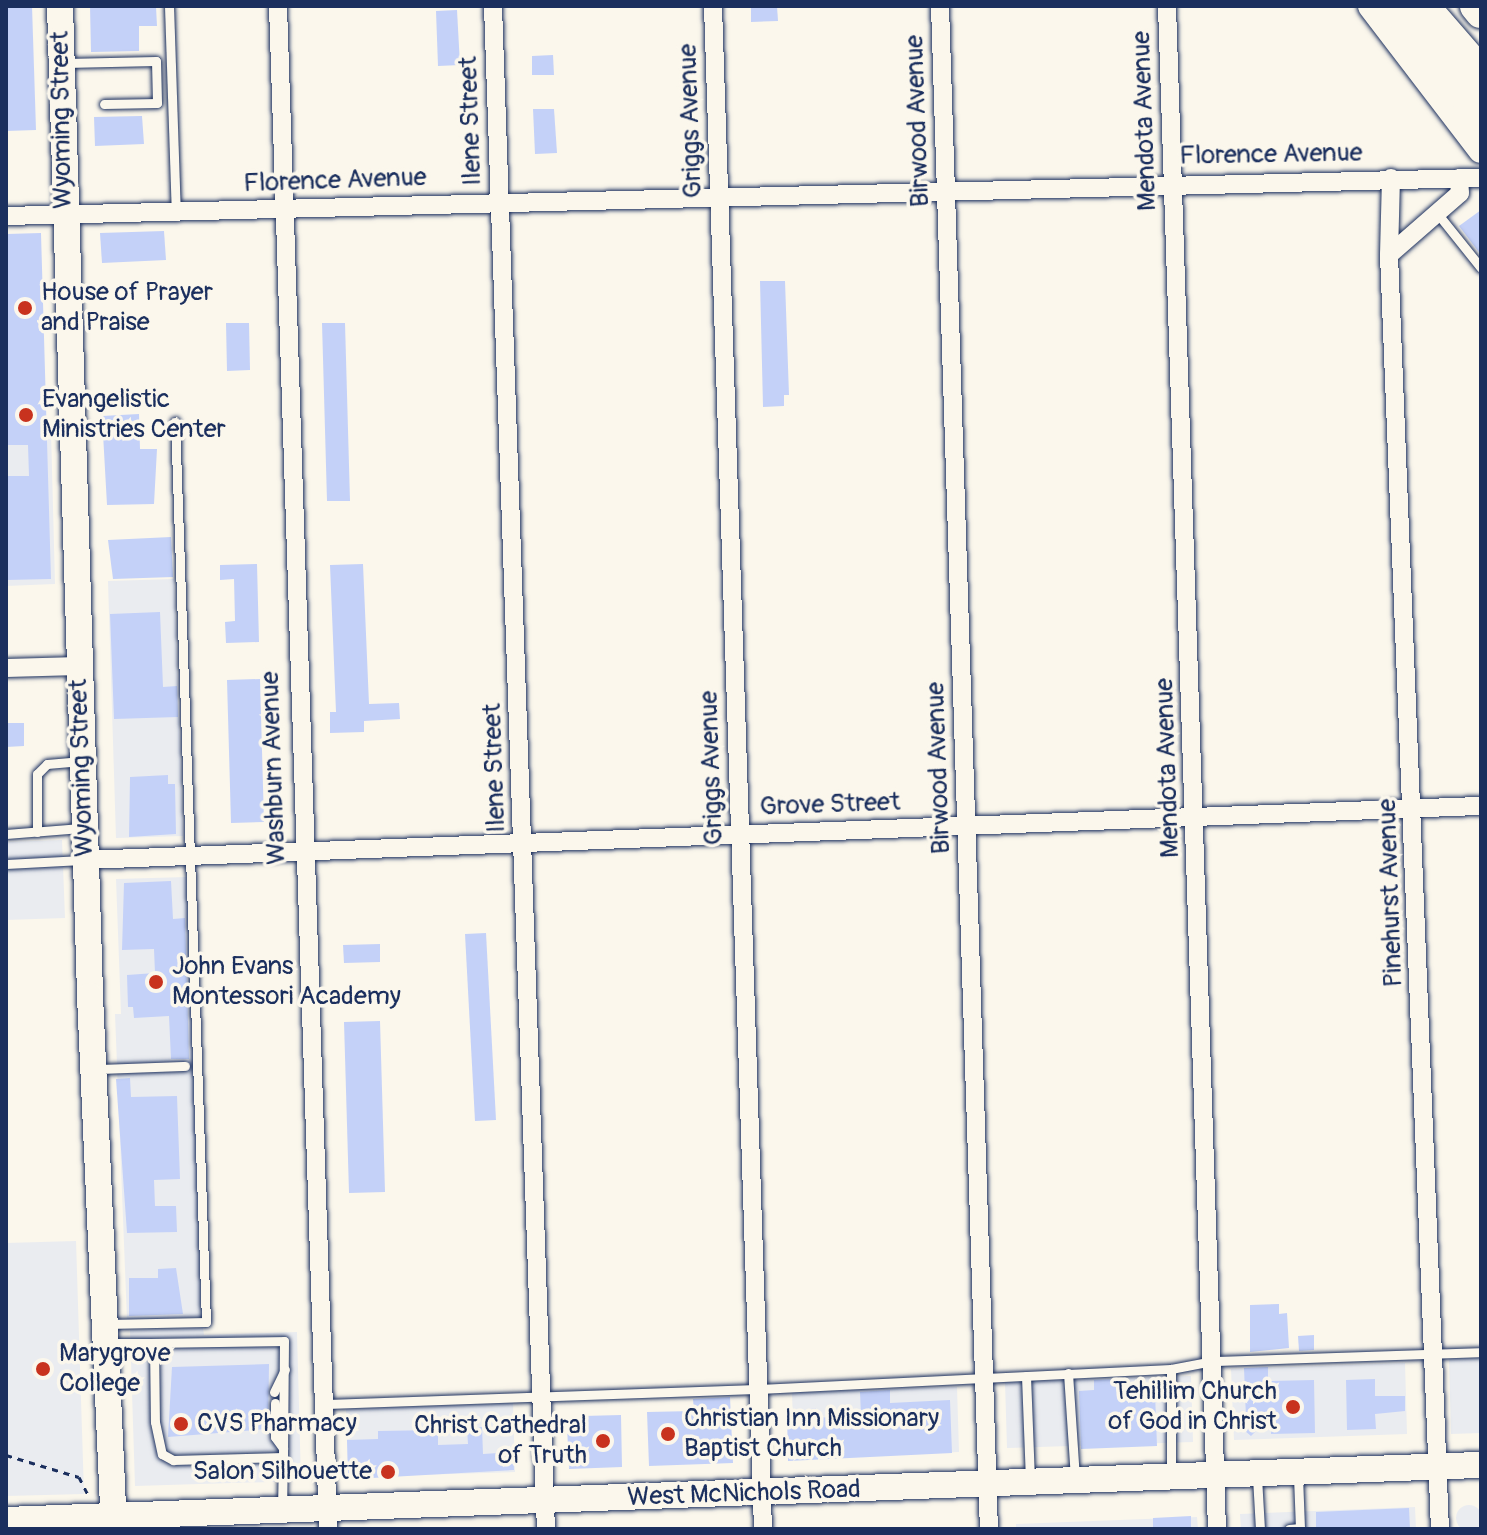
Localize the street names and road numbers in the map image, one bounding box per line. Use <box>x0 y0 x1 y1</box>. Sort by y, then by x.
street label: Mendota Avenue <box>1126 30 1164 212</box>
street label: Wyoming Street <box>45 31 79 209</box>
street label: Birwood Avenue <box>899 34 937 208</box>
street label: Griggs Avenue <box>673 43 709 199</box>
street label: Ilene Street <box>453 56 489 186</box>
street label: Florence Avenue <box>1179 138 1363 172</box>
street label: Florence Avenue <box>243 162 427 200</box>
street label: Washburn Avenue <box>255 671 293 865</box>
street label: Mendota Avenue <box>1149 677 1187 859</box>
street label: Wyoming Street <box>63 679 101 857</box>
street label: Birwood Avenue <box>920 681 958 855</box>
street label: Griggs Avenue <box>694 690 730 846</box>
street label: Ilene Street <box>477 703 513 833</box>
street label: Grove Street <box>759 787 901 823</box>
street label: Pinehurst Avenue <box>1372 798 1410 988</box>
street label: West McNichols Road <box>627 1474 861 1514</box>

